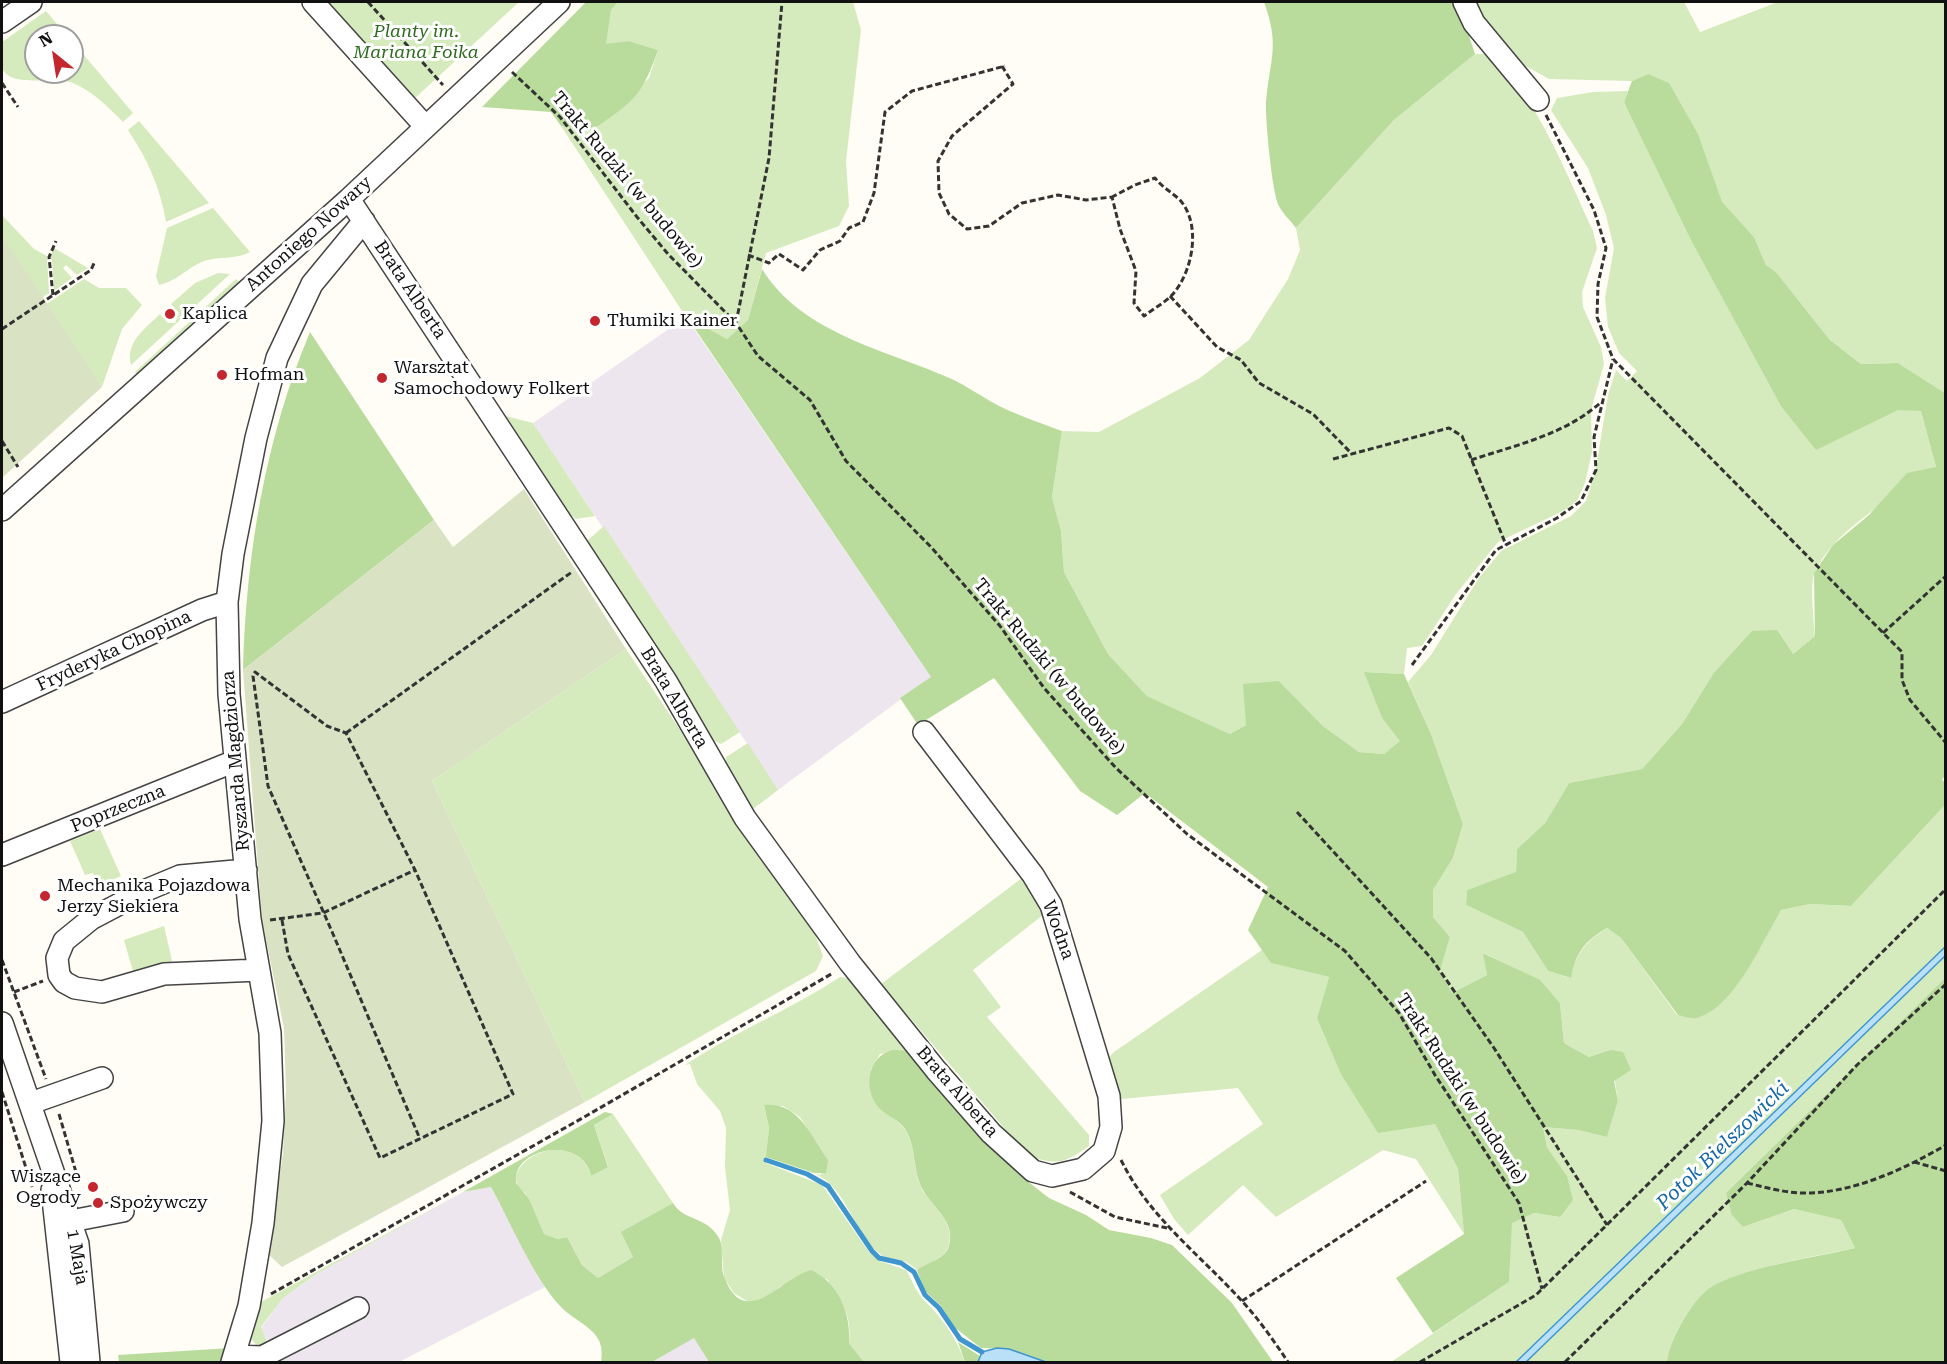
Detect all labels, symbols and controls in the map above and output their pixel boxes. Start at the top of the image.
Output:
park label: Planty im. Mariana Foika [353,21,479,63]
north arrow [24,24,84,84]
text: N [36,28,56,51]
street label: Trakt Rudzki (w budowie) [547,87,707,273]
street label: Antoniego Nowary [242,172,376,296]
street label: Brata Alberta [369,237,451,343]
place label: Kaplica [182,303,247,325]
marker: Kaplica [163,307,177,321]
place label: Tłumiki Kainer [607,310,737,332]
marker: Tłumiki Kainer [588,314,602,328]
place label: Warsztat Samochodowy Folkert [394,357,590,400]
place label: Hofman [234,364,304,386]
marker: Hofman [215,368,229,382]
marker: Warsztat Samochodowy Folkert [375,371,389,385]
street label: Trakt Rudzki (w budowie) [969,574,1129,760]
street label: Fryderyka Chopina [33,606,195,696]
street label: Brata Alberta [635,644,713,752]
street label: Ryszarda Magdziorza [217,670,255,852]
street label: Poprzeczna [68,780,168,838]
place label: Mechanika Pojazdowa Jerzy Siekiera [57,875,250,918]
marker: Mechanika Pojazdowa Jerzy Siekiera [38,889,52,903]
street label: Wodna [1037,897,1079,963]
street label: Trakt Rudzki (w budowie) [1391,989,1531,1189]
street label: Brata Alberta [912,1042,1002,1142]
water label: Potok Bielszowicki [1652,1077,1794,1215]
place label: Wiszące Ogrody [11,1166,81,1208]
marker: Wiszące Ogrody [86,1180,100,1194]
place label: Spożywczy [110,1192,208,1214]
marker: Spożywczy [91,1196,105,1210]
street label: 1 Maja [61,1227,93,1287]

